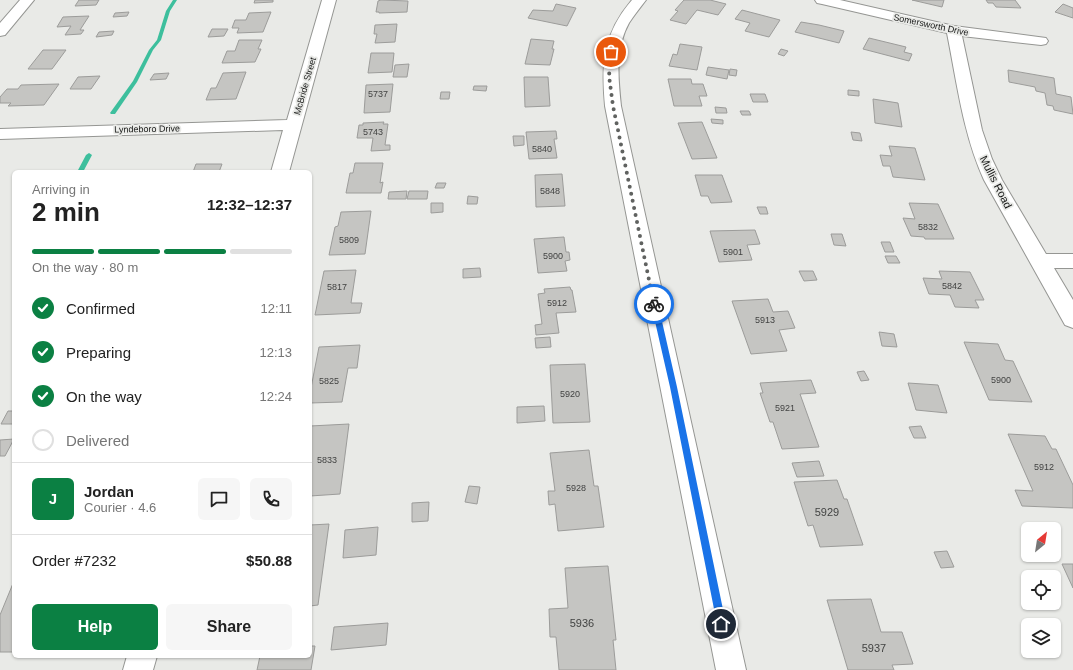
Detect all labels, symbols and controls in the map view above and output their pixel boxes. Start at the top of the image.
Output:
street label: Somersworth Drive [893,12,969,38]
pin [594,35,628,69]
icon: bag [600,41,622,63]
street label: McBride Street [292,56,318,116]
house number: 5737 [368,89,388,99]
street label: Lyndeboro Drive [114,123,180,135]
house number: 5743 [363,127,383,137]
house number: 5840 [532,144,552,154]
street label: Mullis Road [978,154,1014,210]
text: Arriving in [32,182,90,197]
house number: 5848 [540,186,560,196]
text: 12:32–12:37 [207,196,292,213]
text: 2 min [32,197,100,227]
house number: 5832 [918,222,938,232]
house number: 5809 [339,235,359,245]
house number: 5901 [723,247,743,257]
house number: 5900 [543,251,563,261]
text: On the way · 80 m [32,260,138,275]
house number: 5842 [942,281,962,291]
house number: 5817 [327,282,347,292]
courier [634,284,674,324]
icon: bike [643,293,665,315]
icon: check [32,297,54,319]
house number: 5912 [547,298,567,308]
text: Confirmed [66,300,135,317]
text: 12:11 [260,301,292,316]
house number: 5913 [755,315,775,325]
icon: check [32,341,54,363]
text: Preparing [66,344,131,361]
text: 12:13 [259,345,292,360]
house number: 5900 [991,375,1011,385]
house number: 5825 [319,376,339,386]
icon: check [32,385,54,407]
text: On the way [66,388,142,405]
text: 12:24 [259,389,292,404]
house number: 5920 [560,389,580,399]
house number: 5921 [775,403,795,413]
text: Delivered [66,432,129,449]
house number: 5833 [317,455,337,465]
house number: 5912 [1034,462,1054,472]
button: chat [198,478,240,520]
button: phone [250,478,292,520]
text: Jordan [84,483,134,500]
house number: 5928 [566,483,586,493]
text: J [49,490,57,507]
text: Courier · 4.6 [84,500,156,515]
house number: 5929 [815,506,839,518]
north arrow [1021,522,1061,562]
map controls [1021,522,1061,658]
text: Order #7232 [32,552,116,569]
text: $50.88 [246,552,292,569]
button: locate [1021,570,1061,610]
button: Help [32,604,158,650]
button: Share [166,604,292,650]
pin [704,607,738,641]
icon: home [710,613,732,635]
house number: 5936 [570,617,594,629]
button: layers [1021,618,1061,658]
house number: 5937 [862,642,886,654]

